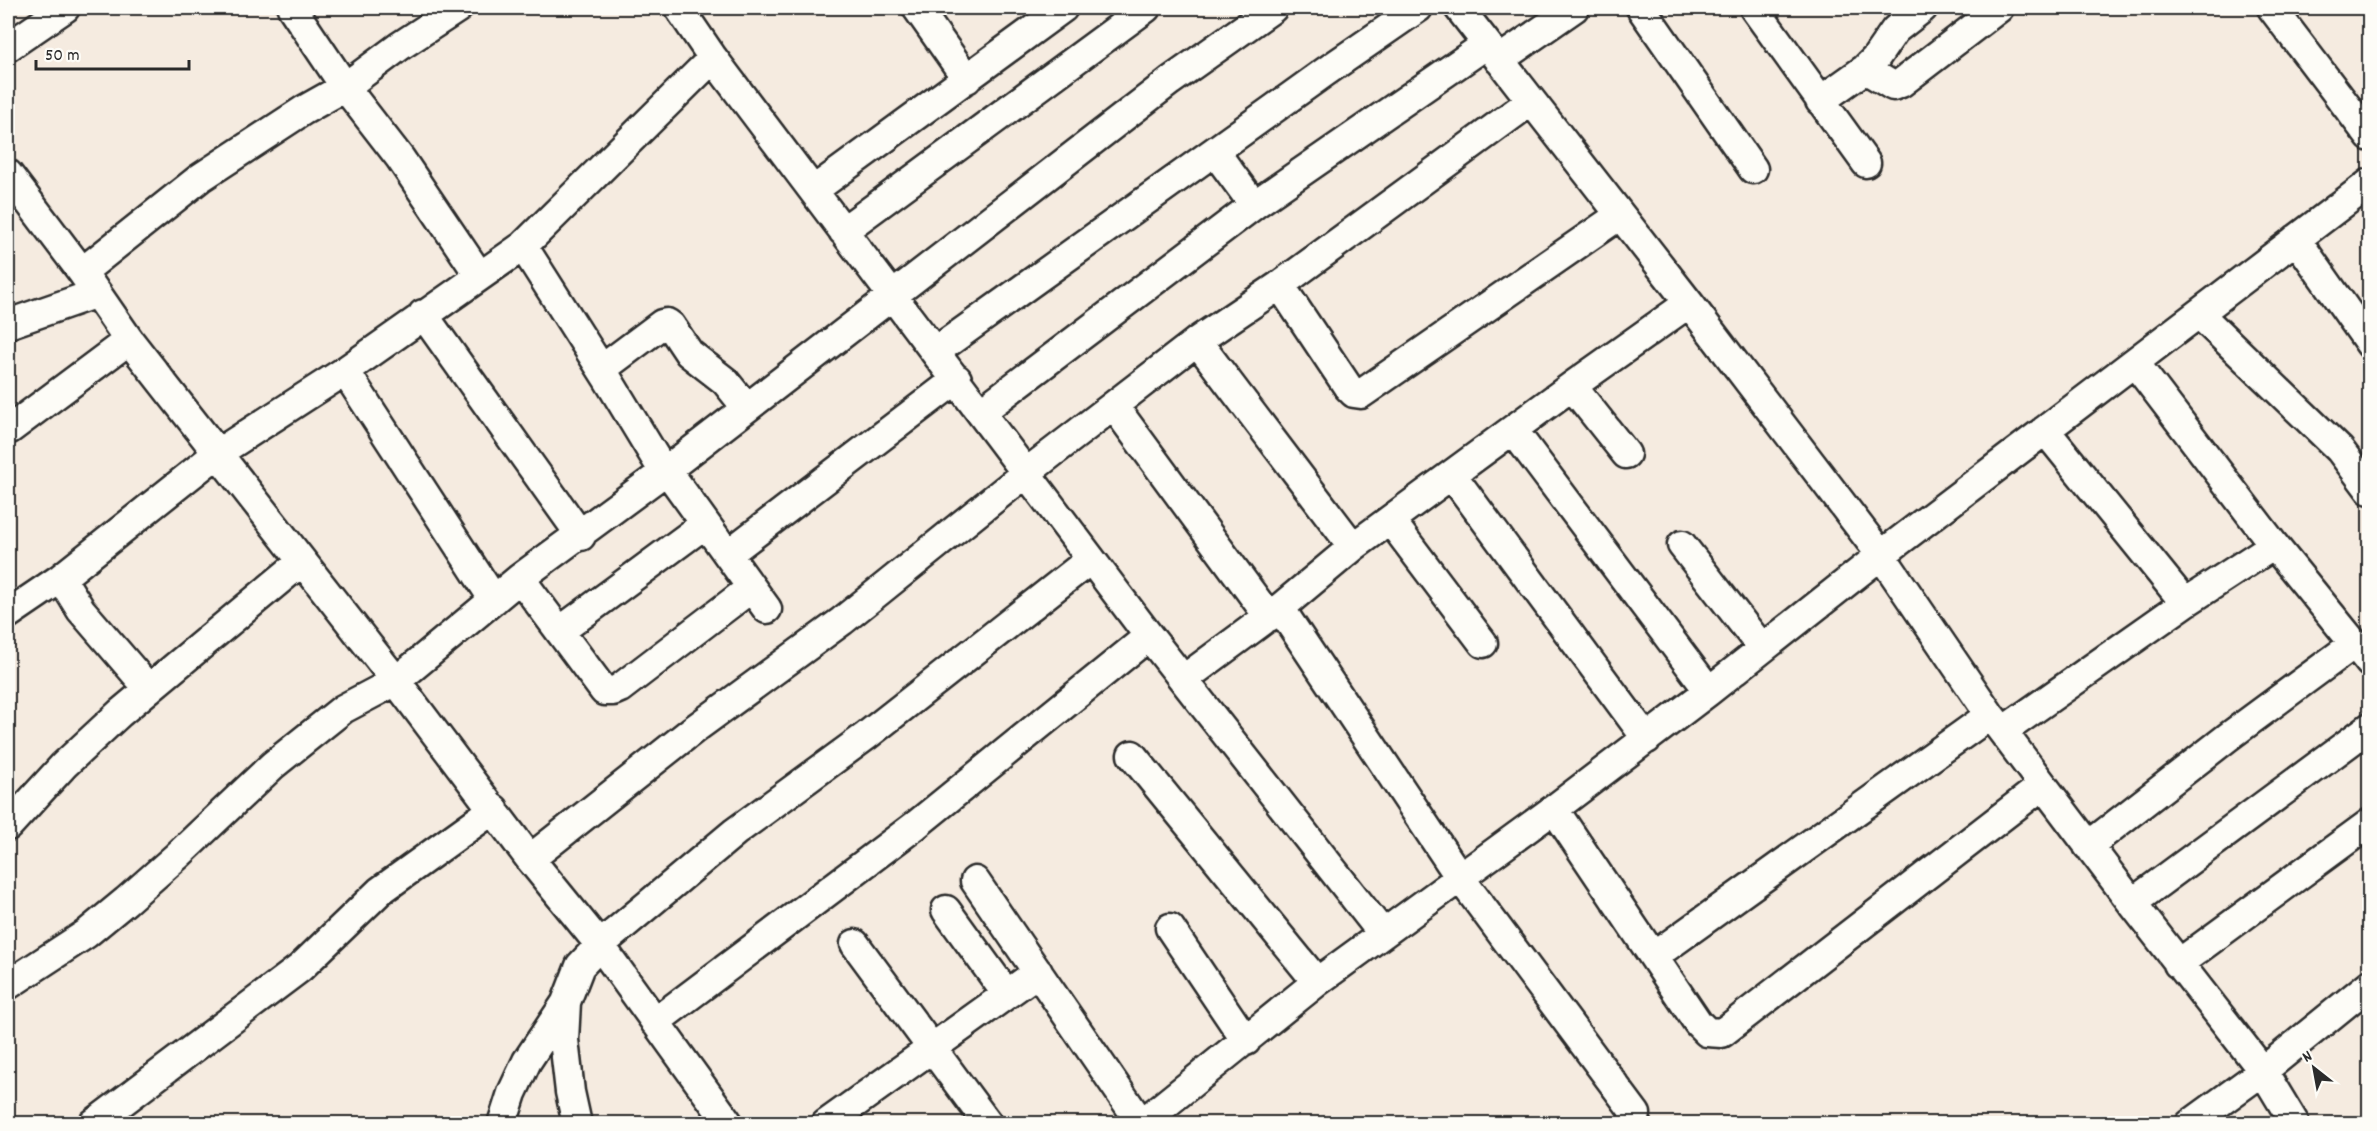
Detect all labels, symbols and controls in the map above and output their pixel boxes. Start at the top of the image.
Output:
scale bar [36,33,189,71]
text: 50 m [45,44,80,69]
north arrow [2284,1038,2344,1098]
text: N [2298,1045,2317,1069]

